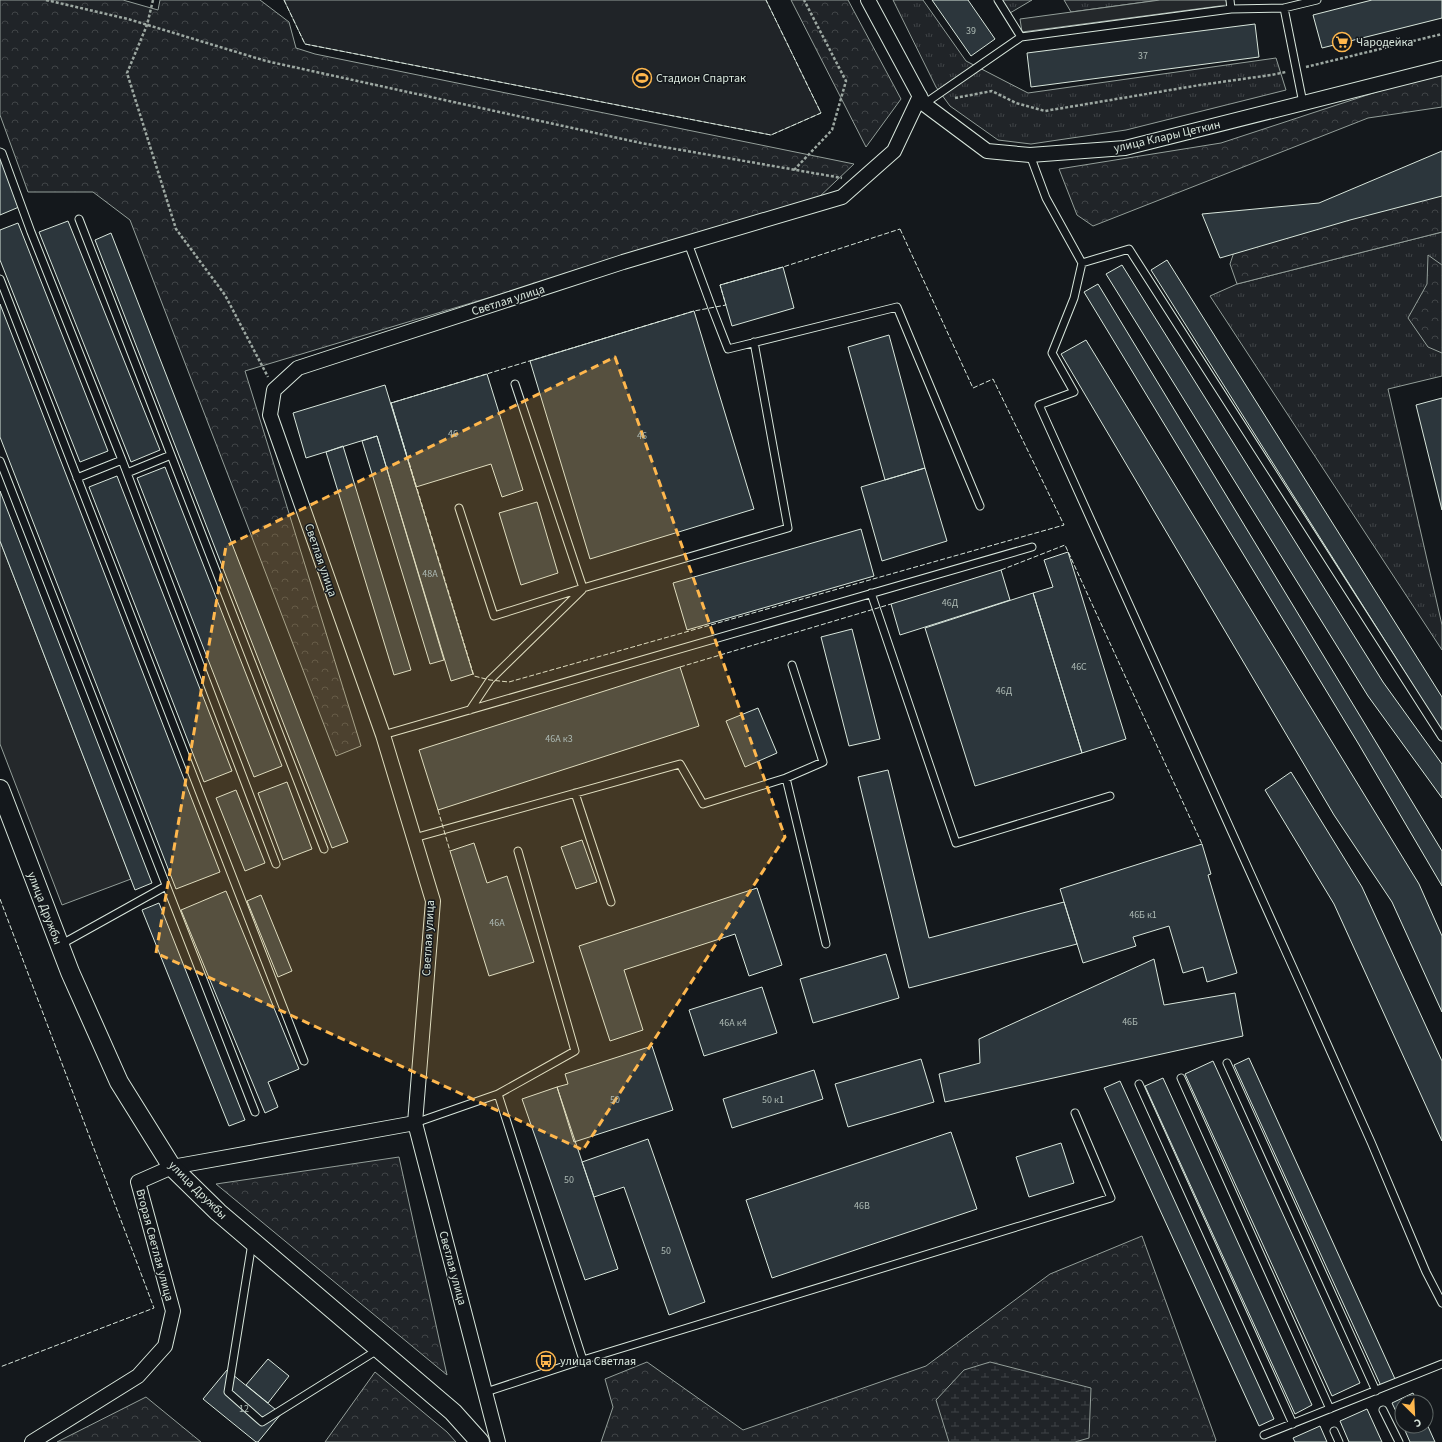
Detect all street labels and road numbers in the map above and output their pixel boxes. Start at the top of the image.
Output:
street label: улица Клары Цеткин [1112,116,1222,157]
street label: Светлая улица [469,281,547,320]
street label: Светлая улица [300,521,341,599]
street label: улица Дружбы [23,869,66,947]
street label: Светлая улица [418,899,439,977]
street label: улица Дружбы [165,1157,231,1223]
street label: Вторая Светлая улица [131,1187,178,1303]
street label: Светлая улица [434,1229,471,1307]

